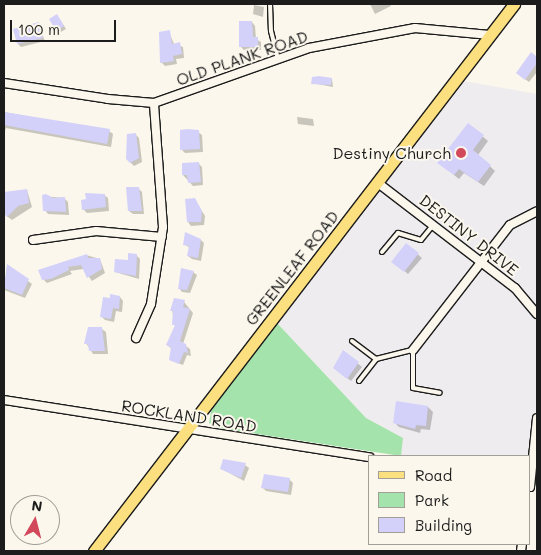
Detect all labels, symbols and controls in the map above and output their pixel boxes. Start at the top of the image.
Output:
scale bar [12,10,119,42]
text: 100 m [18,19,60,39]
street label: OLD PLANK ROAD [174,26,310,90]
place label: Destiny Church [332,143,451,163]
marker: Destiny Church [455,147,467,159]
street label: DESTINY DRIVE [416,190,522,280]
street label: GREENLEAF ROAD [241,207,343,329]
street label: ROCKLAND ROAD [120,396,258,436]
legend [368,455,531,545]
text: Road [415,465,452,485]
text: Park [415,490,449,510]
north arrow [10,495,60,545]
text: N [30,495,44,516]
text: Building [415,515,472,535]

